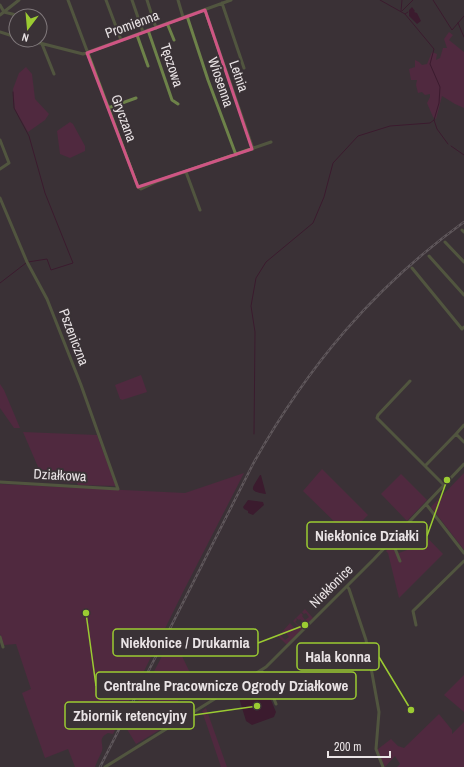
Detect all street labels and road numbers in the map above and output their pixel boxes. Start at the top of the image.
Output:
street label: Promienna [103,6,162,42]
street label: Tęczowa [157,41,188,90]
street label: Wiosenna [204,55,238,110]
street label: Letnia [225,58,253,95]
street label: Gryczana [107,92,141,145]
street label: Pszeniczna [55,306,93,368]
street label: Działkowa [33,465,88,485]
street label: Niekłonice [305,560,357,612]

